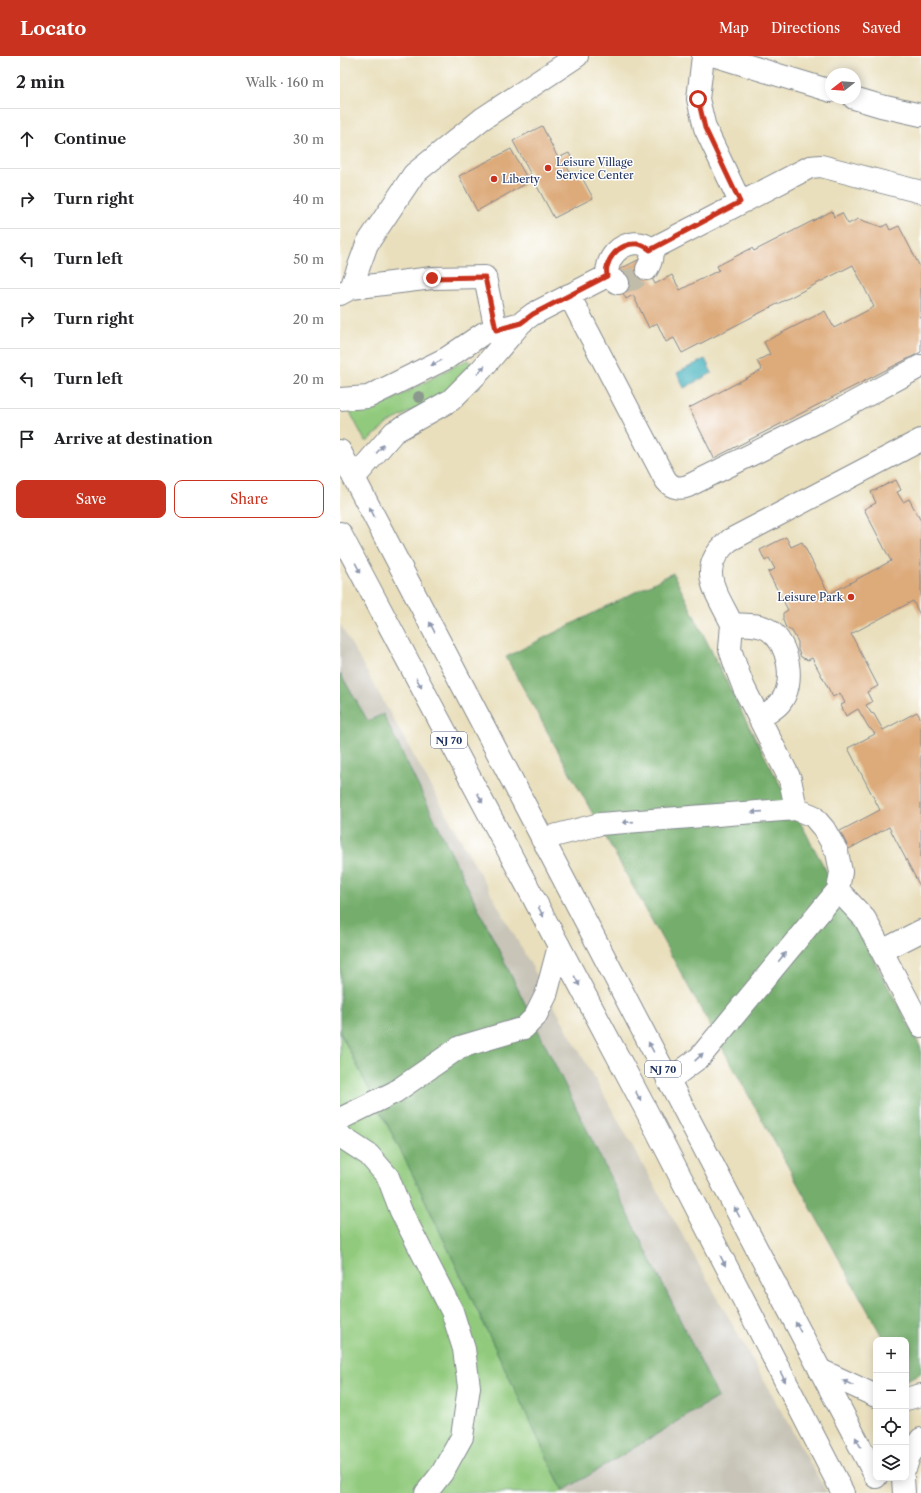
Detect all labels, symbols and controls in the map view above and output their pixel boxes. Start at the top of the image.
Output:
text: Locato [20,17,86,40]
text: Map [719,19,749,37]
text: Directions [771,19,840,37]
text: Saved [862,19,901,37]
north arrow [825,68,861,104]
text: 2 min [16,72,65,92]
text: Walk · 160 m [245,74,324,90]
route start [689,90,707,108]
icon: ahead [16,128,38,150]
text: Continue [54,129,126,148]
text: 30 m [293,131,324,147]
place label: Leisure Village Service Center [556,155,634,182]
marker: Leisure Village Service Center [543,163,553,173]
place label: Liberty [502,172,541,186]
marker: Liberty [489,174,499,184]
icon: right [16,188,38,210]
text: Turn right [54,189,134,208]
text: 40 m [293,191,324,207]
icon: left [16,248,38,270]
text: Turn left [54,249,123,268]
text: 50 m [293,251,324,267]
route end [423,269,441,287]
icon: right [16,308,38,330]
text: Turn right [54,309,134,328]
text: 20 m [293,311,324,327]
one-way arrow [430,360,442,367]
one-way arrow [476,365,485,374]
icon: left [16,368,38,390]
text: Turn left [54,369,123,388]
text: 20 m [293,371,324,387]
icon: arrive [16,428,38,450]
text: Arrive at destination [54,429,213,448]
one-way arrow [375,443,384,454]
button: Save [16,480,166,518]
button: Share [174,480,324,518]
one-way arrow [368,506,375,518]
one-way arrow [355,562,362,574]
place label: Leisure Park [777,590,844,604]
marker: Leisure Park [846,592,856,602]
one-way arrow [428,622,435,633]
one-way arrow [416,677,422,688]
road number: NJ 70 [431,732,467,748]
one-way arrow [477,792,483,803]
one-way arrow [751,808,764,815]
one-way arrow [622,818,634,825]
one-way arrow [538,907,544,918]
one-way arrow [778,952,787,962]
one-way arrow [574,975,580,987]
one-way arrow [648,1041,654,1053]
one-way arrow [694,1052,704,1061]
road number: NJ 70 [645,1061,681,1077]
one-way arrow [635,1090,641,1102]
one-way arrow [734,1206,740,1218]
one-way arrow [720,1255,727,1267]
one-way arrow [794,1321,801,1333]
map controls [873,1337,909,1481]
button: + [873,1337,909,1373]
one-way arrow [780,1371,786,1382]
button: − [873,1373,909,1409]
one-way arrow [842,1380,853,1386]
button: locate [873,1409,909,1445]
one-way arrow [855,1436,861,1448]
button: layers [873,1445,909,1481]

